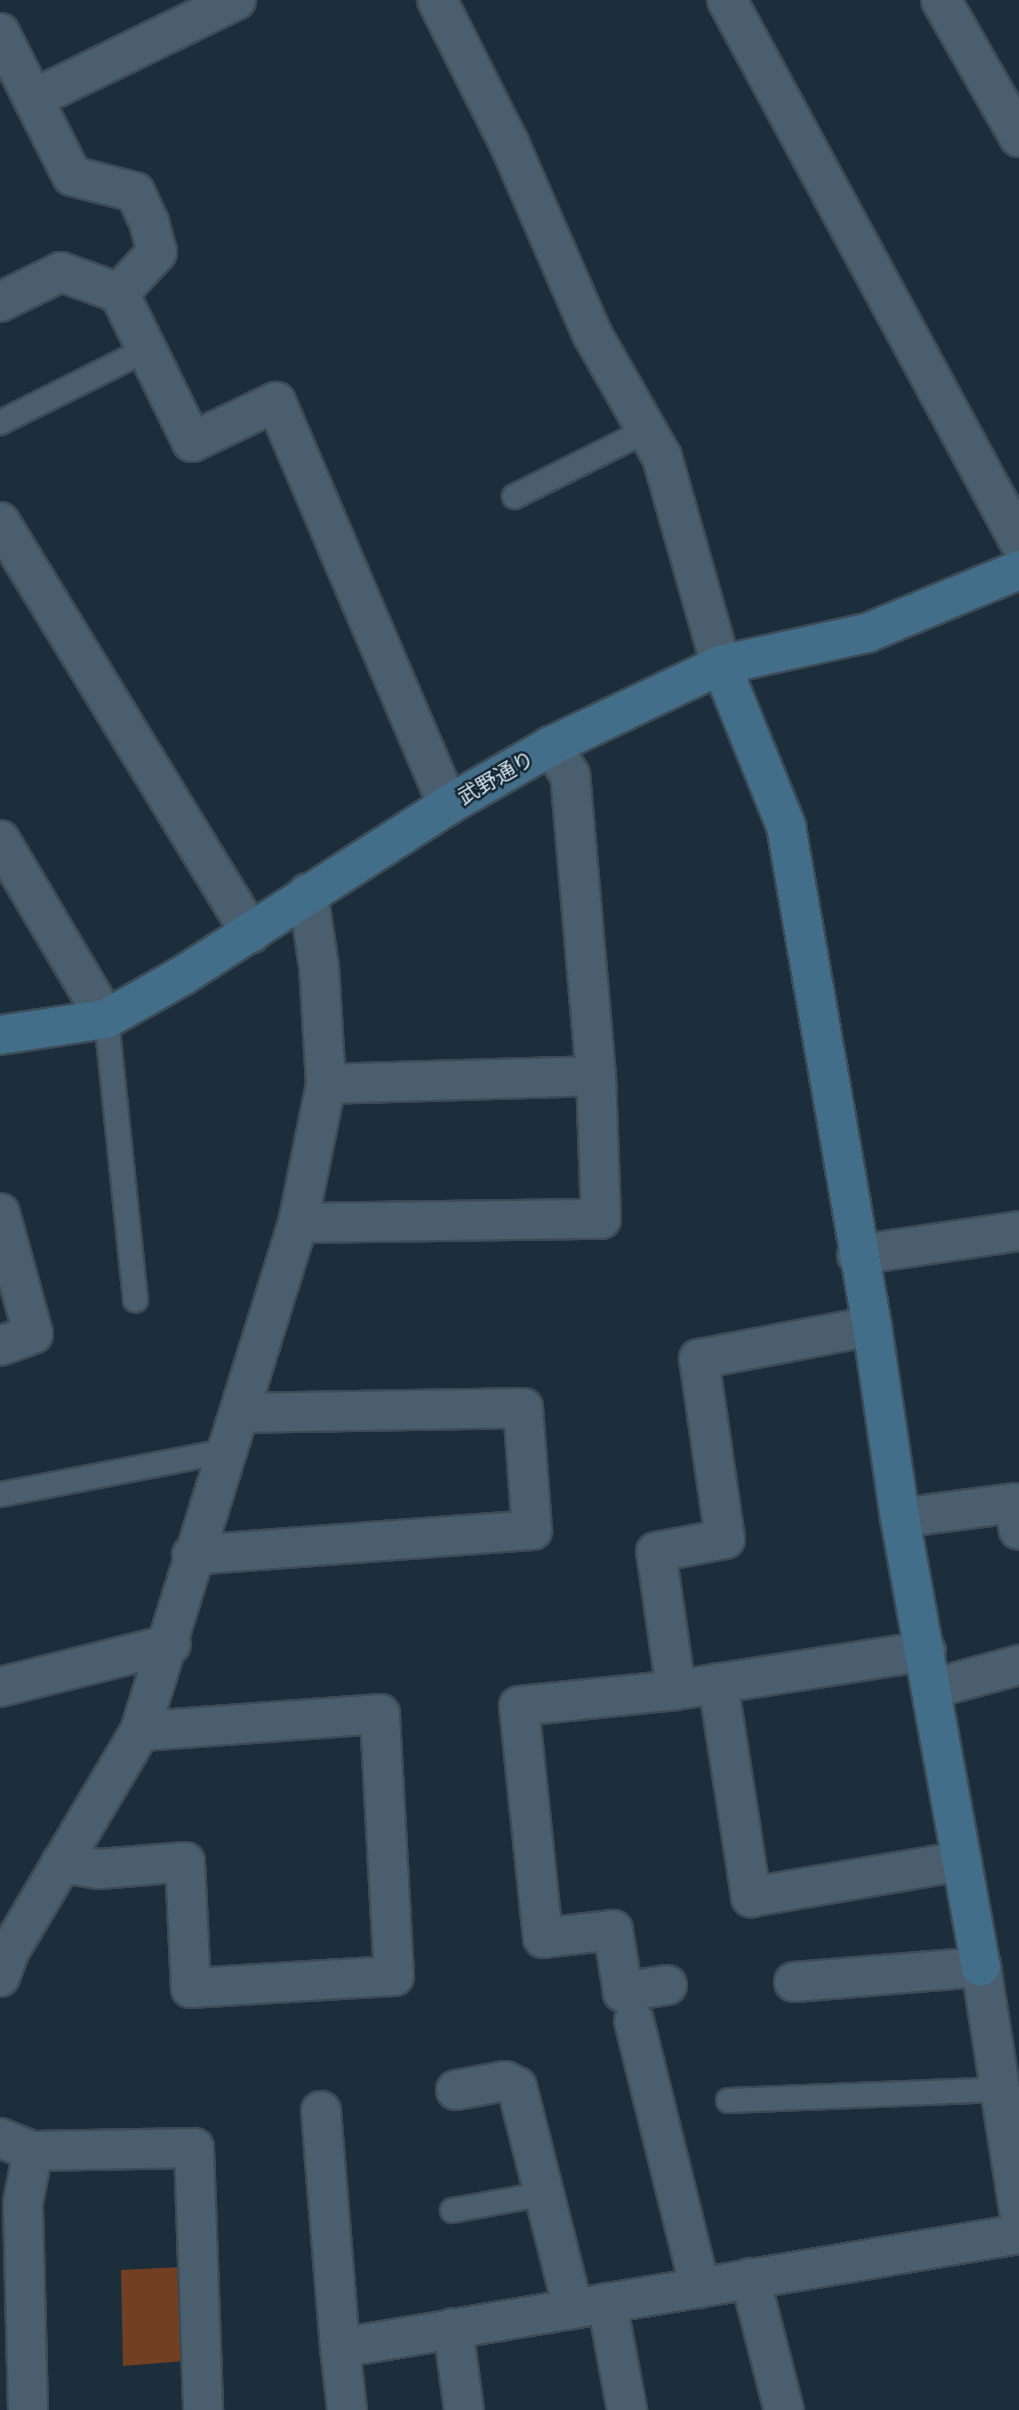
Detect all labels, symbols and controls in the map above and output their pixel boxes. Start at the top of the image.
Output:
street label: 武野通り [453,746,539,810]

